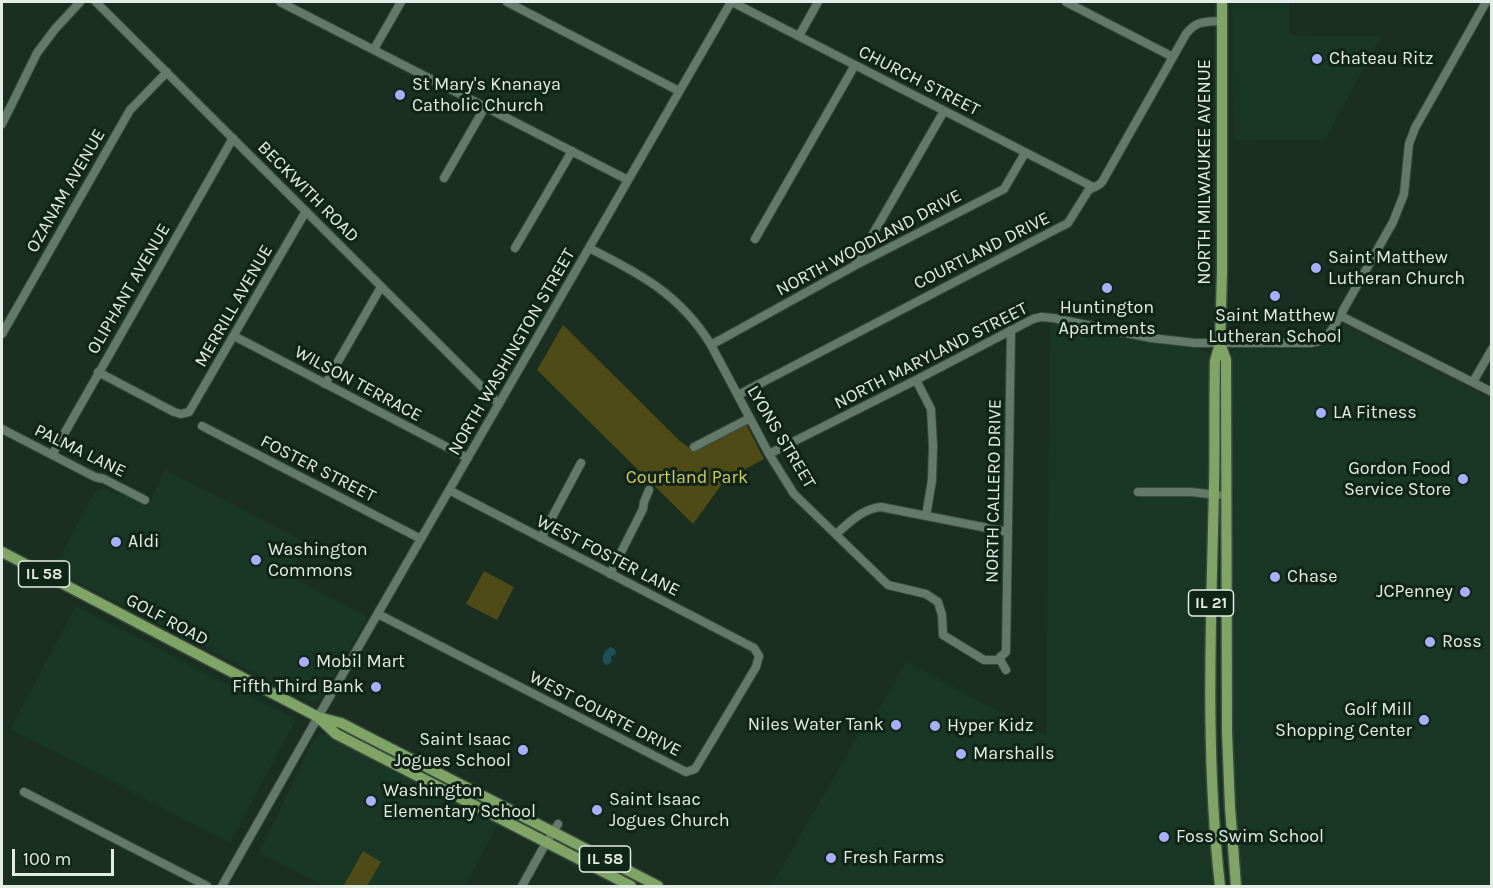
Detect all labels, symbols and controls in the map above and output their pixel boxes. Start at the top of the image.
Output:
street label: CHURCH STREET [855,41,983,121]
place label: Chateau Ritz [1329,48,1434,70]
marker: Chateau Ritz [1310,52,1324,66]
street label: NORTH MILWAUKEE AVENUE [1194,59,1216,285]
place label: St Mary's Knanaya Catholic Church [412,74,561,116]
marker: St Mary's Knanaya Catholic Church [393,88,407,102]
street label: OZANAM AVENUE [22,125,110,257]
street label: BECKWITH ROAD [253,137,363,247]
street label: NORTH WOODLAND DRIVE [773,185,965,301]
street label: COURTLAND DRIVE [910,207,1054,295]
street label: OLIPHANT AVENUE [83,220,175,358]
street label: MERRILL AVENUE [190,241,278,371]
street label: NORTH WASHINGTON STREET [444,245,580,459]
place label: Saint Matthew Lutheran Church [1328,247,1465,290]
marker: Saint Matthew Lutheran Church [1309,261,1323,275]
marker: Huntington Apartments [1100,281,1114,295]
marker: Saint Matthew Lutheran School [1268,289,1282,303]
place label: Huntington Apartments [1058,297,1156,340]
street label: NORTH MARYLAND STREET [831,298,1031,414]
place label: Saint Matthew Lutheran School [1208,305,1342,348]
street label: WILSON TERRACE [291,341,425,427]
street label: LYONS STREET [742,382,820,492]
street label: NORTH CALLERO DRIVE [982,399,1006,583]
place label: LA Fitness [1333,402,1417,424]
marker: LA Fitness [1314,406,1328,420]
street label: PALMA LANE [31,420,129,482]
street label: FOSTER STREET [257,431,379,507]
place label: Gordon Food Service Store [1344,458,1451,500]
park label: Courtland Park [626,467,748,489]
marker: Gordon Food Service Store [1456,472,1470,486]
street label: WEST FOSTER LANE [533,511,683,601]
place label: Aldi [128,531,159,553]
marker: Aldi [109,535,123,549]
place label: Washington Commons [268,539,368,582]
marker: Washington Commons [249,553,263,567]
road number: IL 58 [18,561,70,587]
place label: Chase [1287,566,1338,588]
marker: Chase [1268,570,1282,584]
place label: JCPenney [1376,581,1453,603]
marker: JCPenney [1458,585,1472,599]
street label: GOLF ROAD [122,589,212,651]
road number: IL 21 [1188,590,1234,616]
place label: Ross [1442,631,1482,653]
marker: Ross [1423,635,1437,649]
place label: Mobil Mart [316,651,405,673]
marker: Mobil Mart [297,655,311,669]
street label: WEST COURTE DRIVE [526,666,684,762]
place label: Fifth Third Bank [232,676,364,698]
marker: Fifth Third Bank [369,680,383,694]
place label: Golf Mill Shopping Center [1275,699,1412,742]
marker: Golf Mill Shopping Center [1417,713,1431,727]
place label: Niles Water Tank [748,714,884,736]
place label: Hyper Kidz [947,715,1033,737]
marker: Niles Water Tank [889,718,903,732]
marker: Hyper Kidz [928,719,942,733]
place label: Saint Isaac Jogues School [394,729,511,771]
marker: Saint Isaac Jogues School [516,743,530,757]
place label: Marshalls [973,743,1054,765]
marker: Marshalls [954,747,968,761]
place label: Washington Elementary School [383,780,536,822]
place label: Saint Isaac Jogues Church [609,789,730,832]
marker: Washington Elementary School [364,794,378,808]
marker: Saint Isaac Jogues Church [590,803,604,817]
place label: Foss Swim School [1176,826,1324,848]
marker: Foss Swim School [1157,830,1171,844]
scale bar [15,837,117,875]
road number: IL 58 [580,846,630,872]
place label: Fresh Farms [843,847,944,869]
text: 100 m [23,848,71,870]
marker: Fresh Farms [824,851,838,865]

